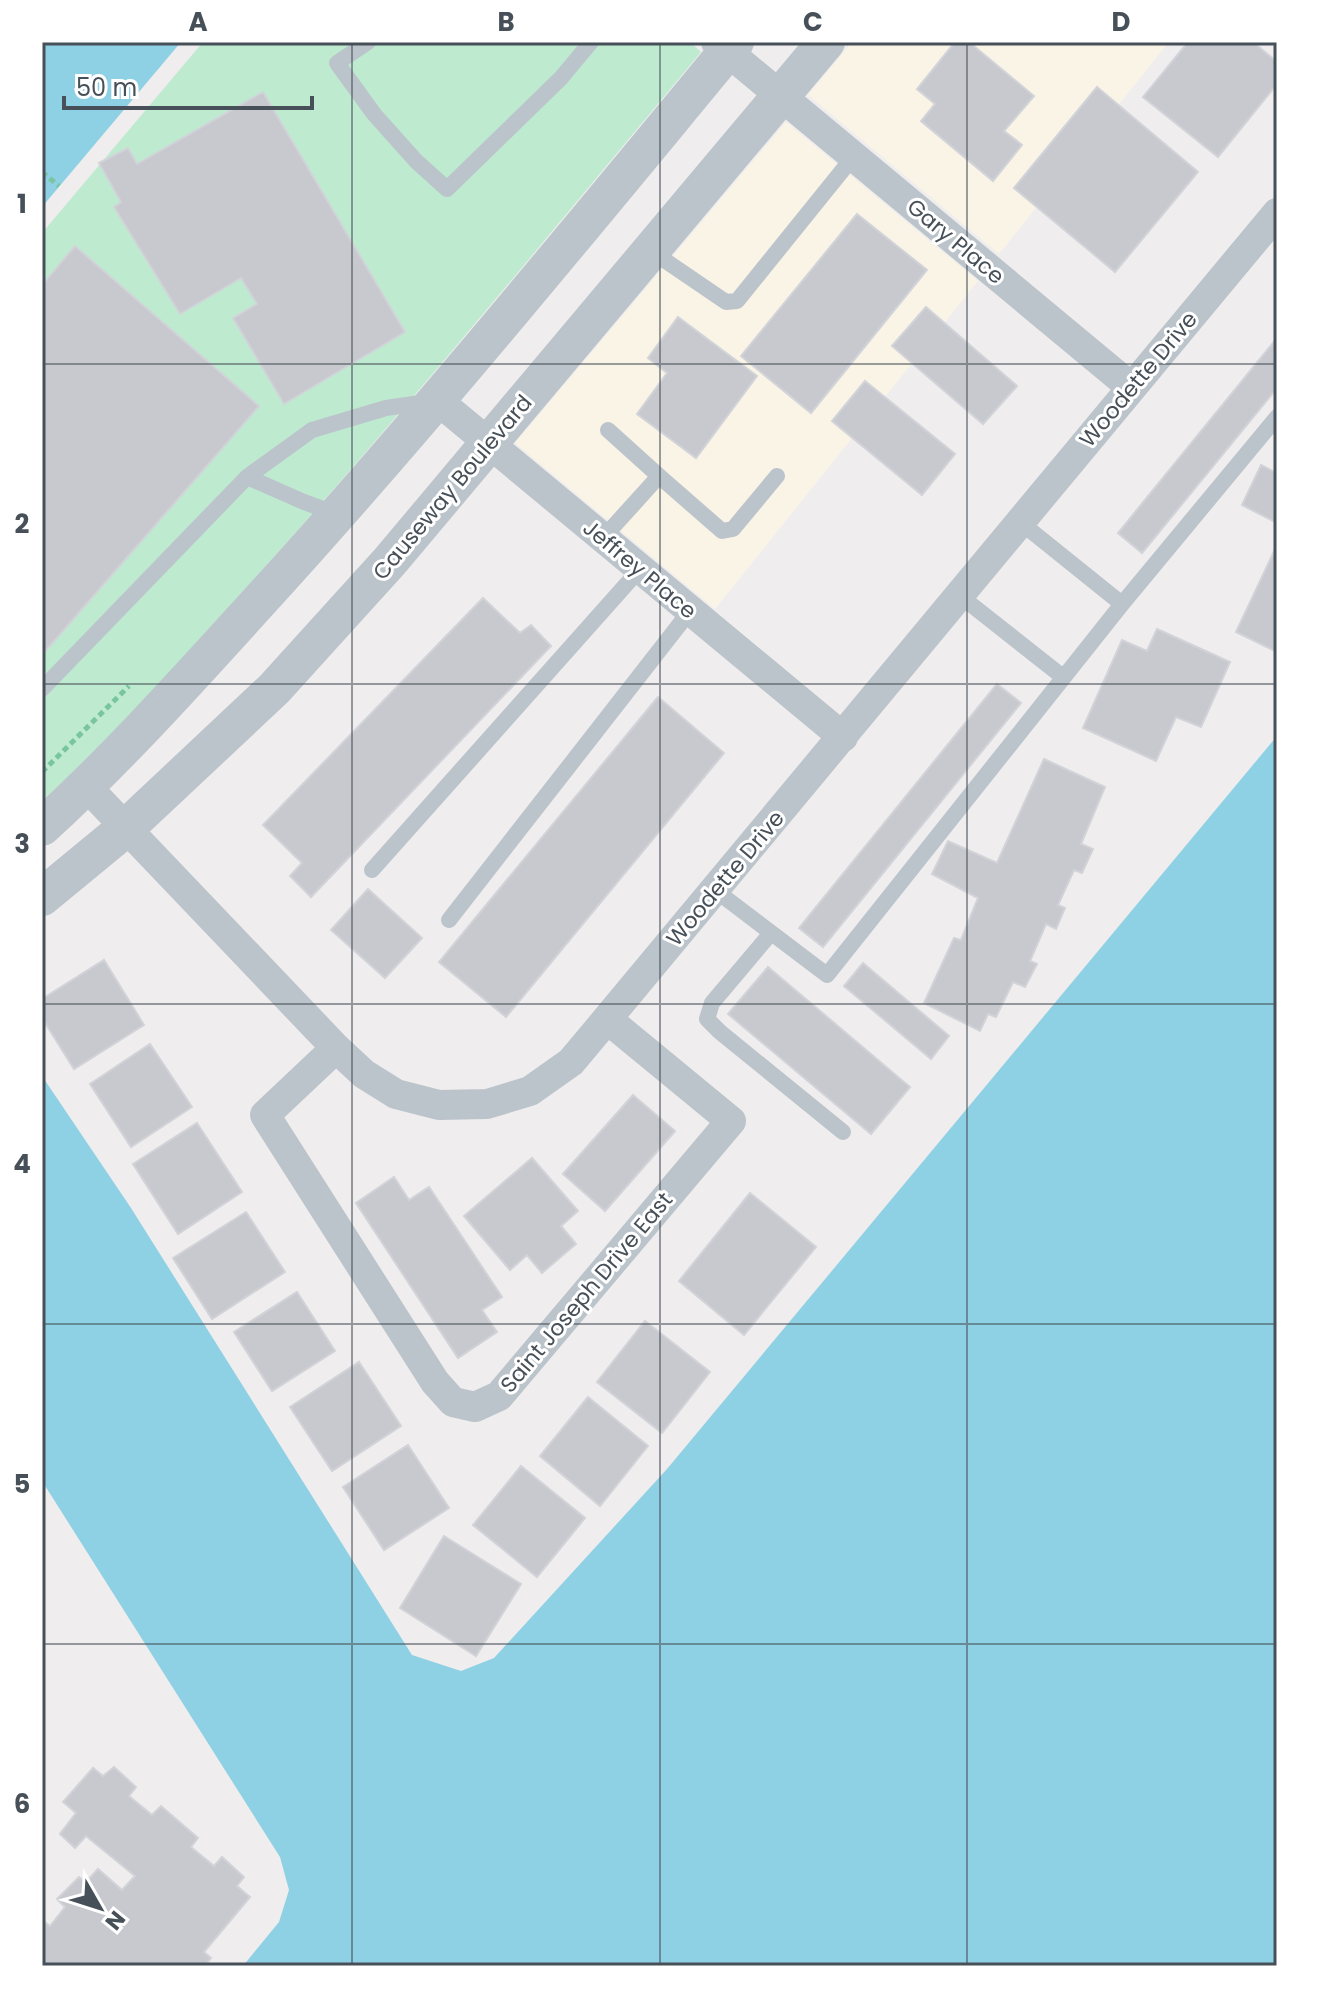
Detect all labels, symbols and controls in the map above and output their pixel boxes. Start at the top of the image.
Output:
text: A [188,4,208,40]
text: B [497,4,515,40]
text: C [803,4,823,40]
text: D [1112,4,1131,40]
scale bar [64,60,312,110]
text: 50 m [76,71,137,104]
text: 1 [17,186,27,222]
street label: Gary Place [900,191,1011,291]
street label: Woodette Drive [1072,305,1205,454]
street label: Causeway Boulevard [366,388,539,587]
text: 2 [15,506,30,542]
street label: Jeffrey Place [576,513,703,626]
street label: Woodette Drive [659,804,792,953]
text: 3 [14,826,30,862]
text: 4 [13,1146,31,1182]
street label: Saint Joseph Drive East [493,1185,680,1399]
text: 5 [14,1466,30,1502]
text: 6 [14,1786,30,1822]
north arrow [60,1868,140,1948]
text: N [98,1904,132,1936]

